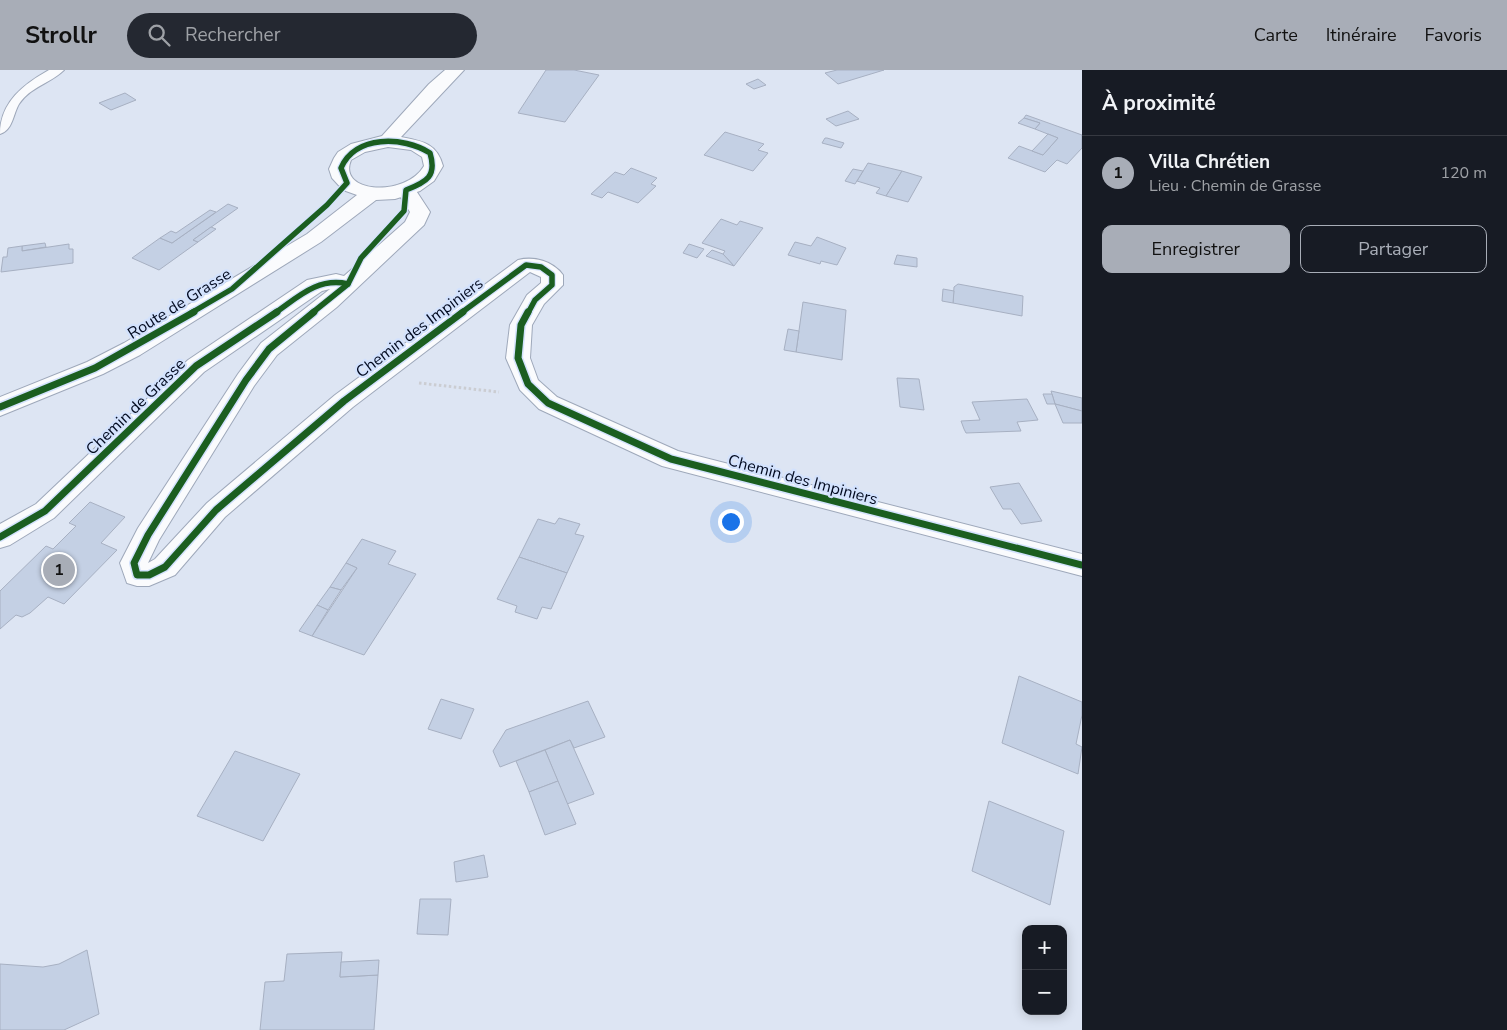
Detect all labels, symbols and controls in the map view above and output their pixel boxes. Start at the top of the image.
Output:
search box [127,13,477,58]
text: Strollr [25,19,97,51]
icon: search [145,21,173,49]
text: Rechercher [185,22,280,48]
text: Carte [1254,23,1298,47]
text: Itinéraire [1326,23,1397,47]
text: Favoris [1425,23,1482,47]
text: À proximité [1102,89,1216,117]
text: Villa Chrétien [1149,149,1270,175]
text: 1 [1113,162,1123,184]
text: 120 m [1440,162,1487,184]
text: Lieu · Chemin de Grasse [1149,175,1321,197]
button: Enregistrer [1102,225,1290,273]
button: Partager [1300,225,1487,273]
street label: Route de Grasse [124,263,235,344]
street label: Chemin des Impiniers [351,273,488,383]
street label: Chemin de Grasse [81,353,190,460]
street label: Chemin des Impiniers [725,449,880,511]
your location [718,509,744,535]
pin: 1 [43,551,75,589]
map controls [1022,925,1067,1015]
button: + [1022,925,1067,970]
button: − [1022,970,1067,1015]

